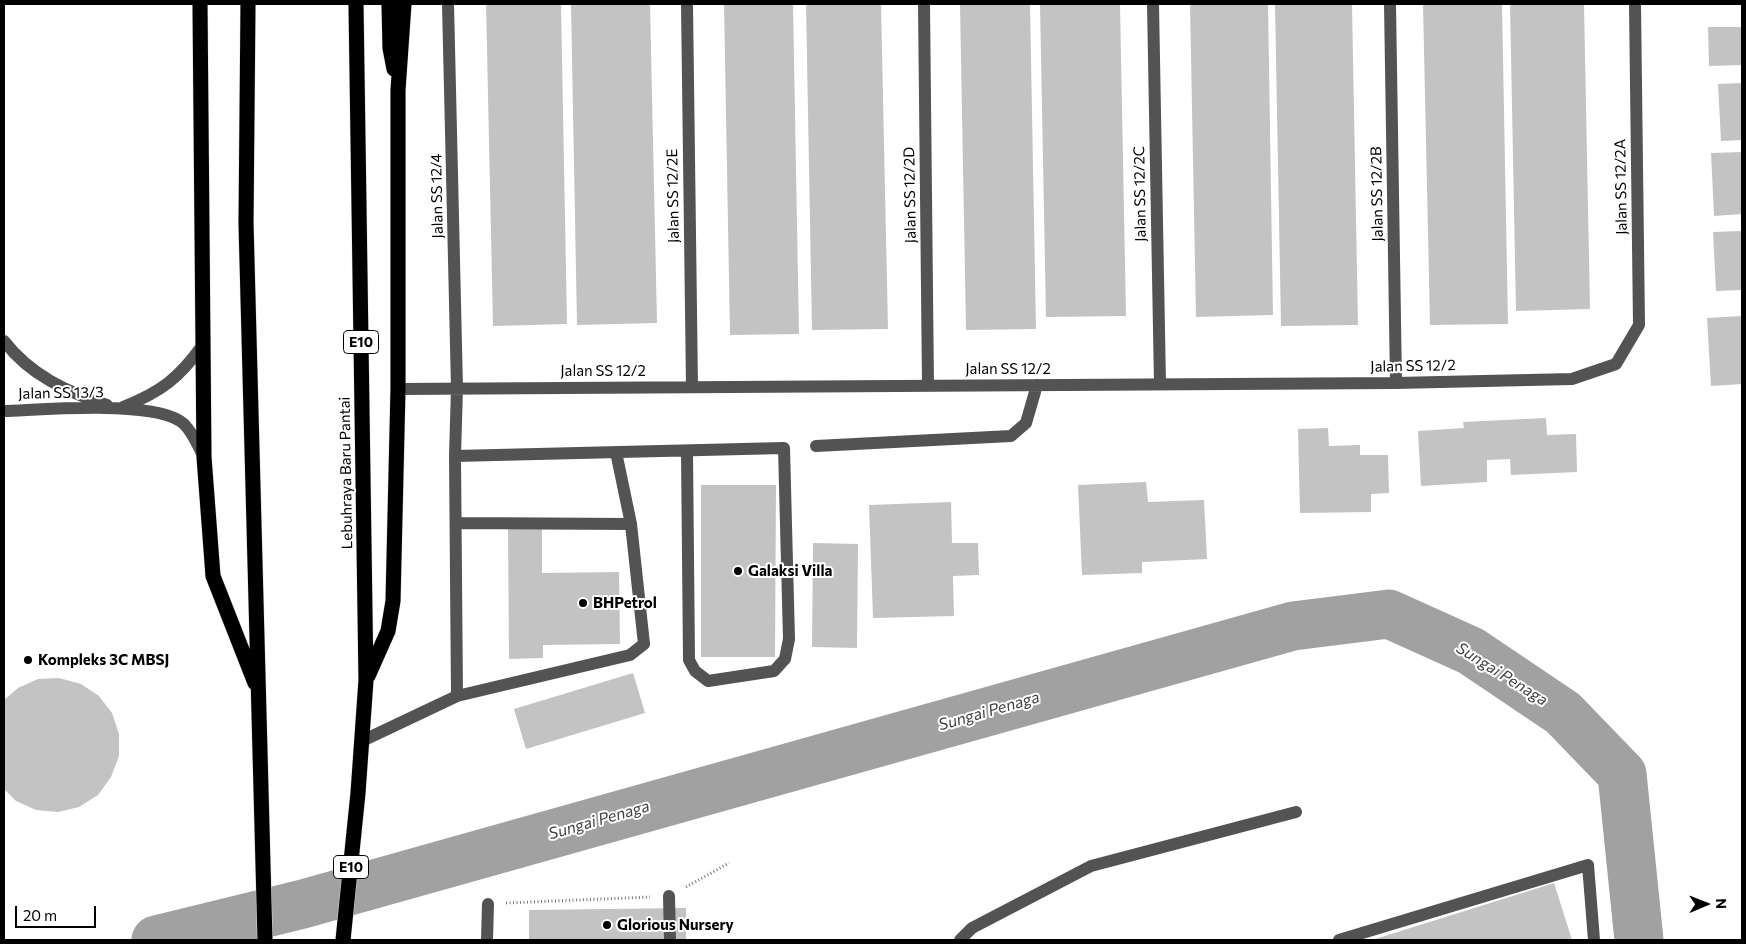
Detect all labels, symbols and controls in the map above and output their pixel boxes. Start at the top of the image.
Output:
street label: Jalan SS 12/2A [1611,139,1631,235]
street label: Jalan SS 12/2C [1130,146,1150,242]
street label: Jalan SS 12/2B [1367,146,1387,242]
street label: Jalan SS 12/2D [900,147,920,243]
street label: Jalan SS 12/2E [663,149,683,243]
street label: Jalan SS 12/4 [427,153,447,239]
road number: E10 [344,331,378,354]
street label: Jalan SS 12/2 [1370,356,1456,376]
street label: Jalan SS 12/2 [965,360,1051,378]
street label: Jalan SS 12/2 [560,362,646,380]
street label: Jalan SS 13/3 [18,383,104,403]
street label: Lebuhraya Baru Pantai [336,397,356,549]
place label: Galaksi Villa [748,562,832,580]
marker: Galaksi Villa [732,565,744,577]
place label: BHPetrol [593,594,657,612]
marker: BHPetrol [577,597,589,609]
water label: Sungai Penaga [1453,638,1551,710]
place label: Kompleks 3C MBSJ [38,651,169,669]
marker: Kompleks 3C MBSJ [22,654,34,666]
water label: Sungai Penaga [936,687,1042,735]
water label: Sungai Penaga [546,796,652,844]
road number: E10 [334,856,368,879]
north arrow [1681,879,1731,929]
scale bar [18,896,99,928]
text: N [1713,898,1730,909]
text: 20 m [23,906,57,924]
place label: Glorious Nursery [617,916,734,934]
marker: Glorious Nursery [601,919,613,931]

